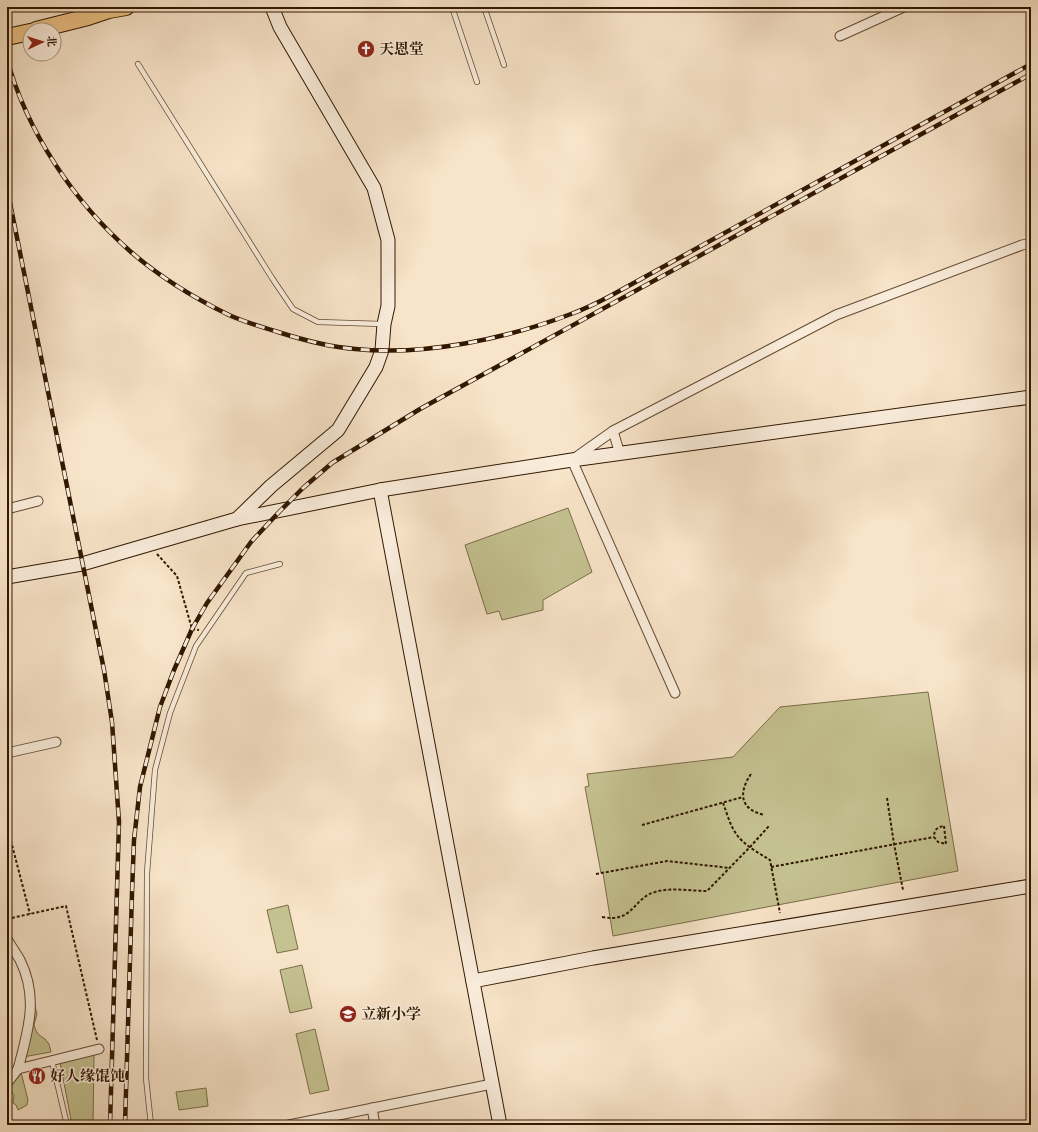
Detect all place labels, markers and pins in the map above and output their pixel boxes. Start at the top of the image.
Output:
church icon: 天恩堂 [356,39,376,59]
place label: 天恩堂 [379,39,424,58]
school or university icon: 立新小学 [338,1004,358,1024]
place label: 立新小学 [361,1004,421,1023]
restaurant icon: 好人缘馄饨 [27,1066,47,1086]
place label: 好人缘馄饨 [50,1066,125,1085]

